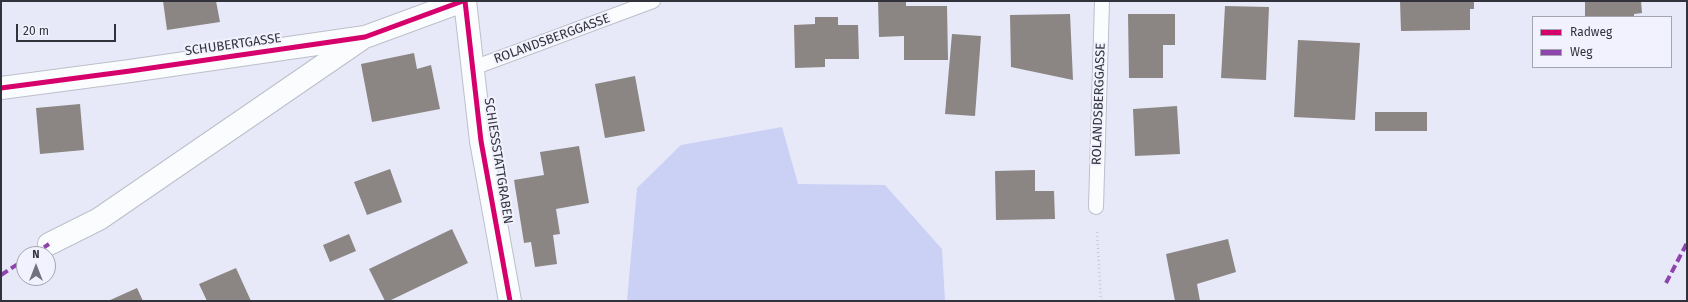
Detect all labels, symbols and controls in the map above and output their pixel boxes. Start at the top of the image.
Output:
street label: ROLANDSBERGGASSE [492,11,612,67]
scale bar [18,16,118,42]
legend [1532,16,1672,68]
text: 20 m [23,24,49,38]
text: Radweg [1570,25,1612,39]
street label: SCHUBERTGASSE [184,31,282,59]
street label: ROLANDSBERGGASSE [1089,43,1109,165]
text: Weg [1570,45,1593,59]
street label: SCHIESSSTATTGRABEN [480,97,516,225]
north arrow [16,246,56,286]
text: N [32,248,40,261]

